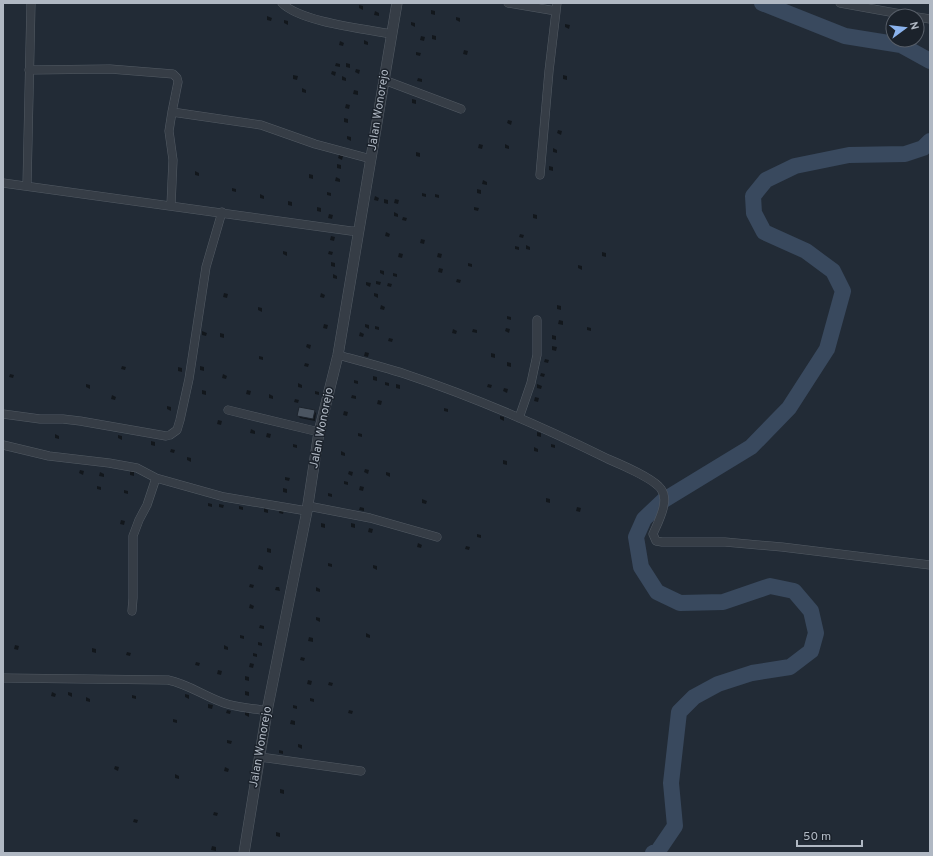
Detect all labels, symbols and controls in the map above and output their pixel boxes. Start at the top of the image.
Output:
north arrow [885,8,925,48]
text: N [906,20,921,31]
street label: Jalan Wonorejo [365,68,393,152]
street label: Jalan Wonorejo [306,386,338,470]
street label: Jalan Wonorejo [246,705,276,789]
scale bar [797,822,862,848]
text: 50 m [803,829,831,845]

